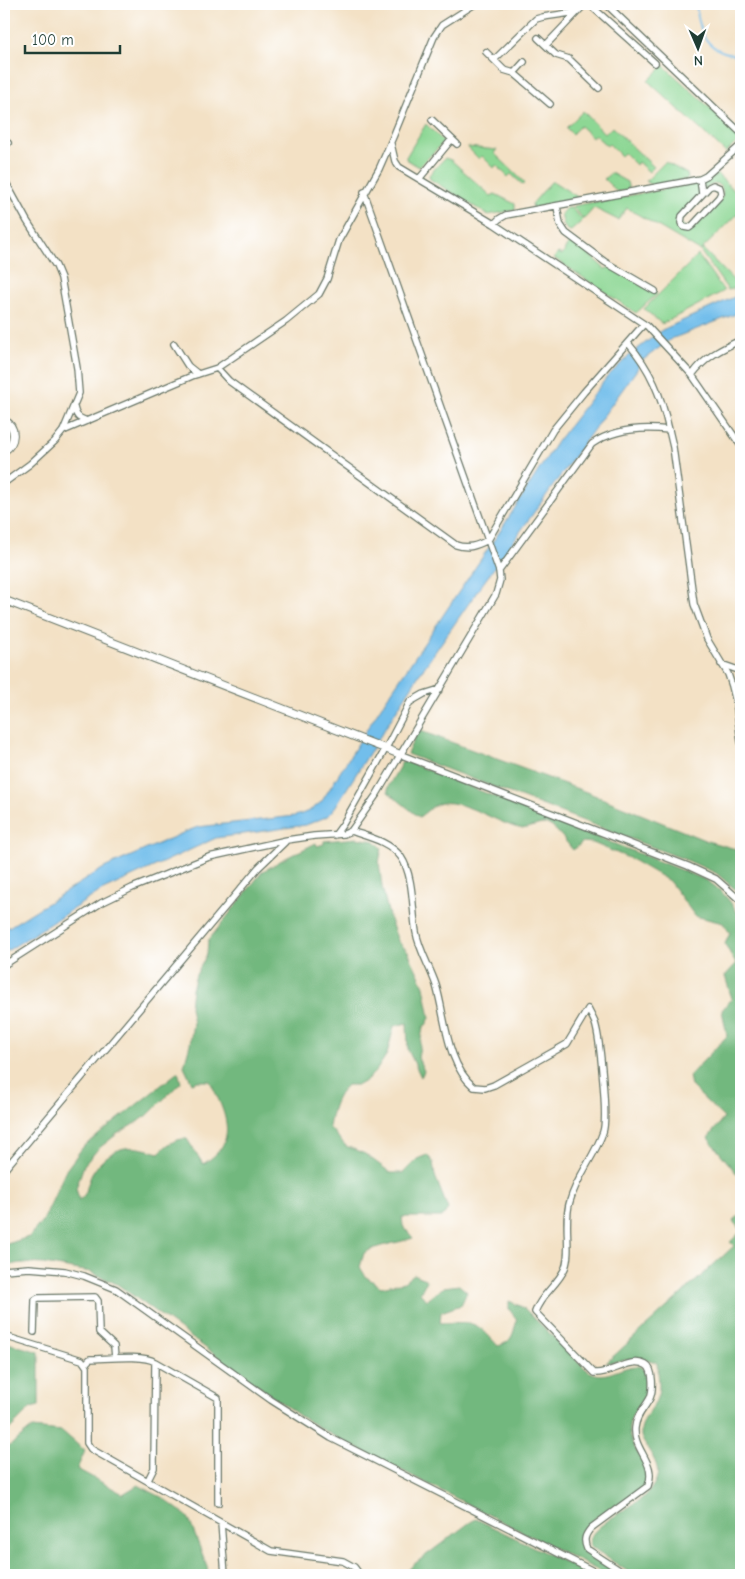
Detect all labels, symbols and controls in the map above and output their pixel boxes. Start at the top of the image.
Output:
scale bar [25,22,120,54]
north arrow [672,22,722,72]
text: 100 m [32,31,74,49]
text: N [694,52,703,69]

